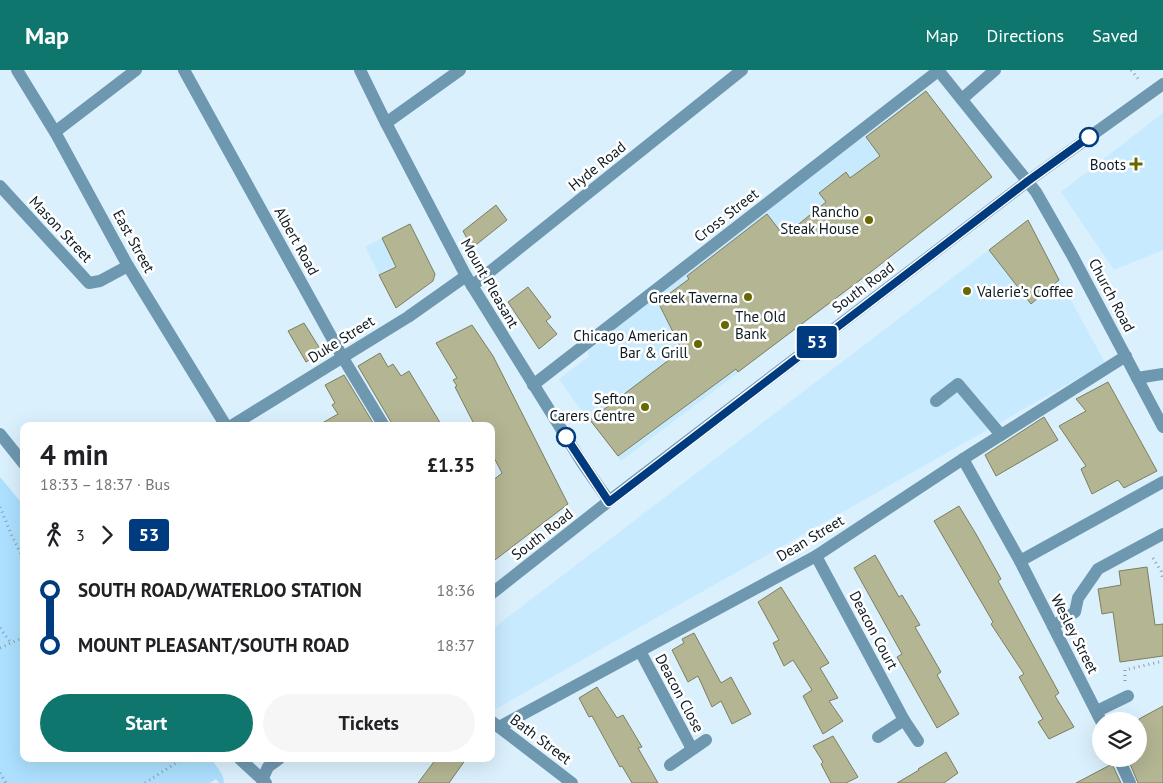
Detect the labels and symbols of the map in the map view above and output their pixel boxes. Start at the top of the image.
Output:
unlabelled marker [1079,127,1099,147]
street label: Hyde Road [564,137,630,195]
place label: Boots [1090,155,1126,174]
marker: Boots [1130,158,1142,170]
street label: Cross Street [690,184,762,246]
street label: Mason Street [25,192,97,266]
place label: Rancho Steak House [780,202,859,238]
street label: Albert Road [270,203,324,279]
street label: East Street [109,206,159,276]
marker: Rancho Steak House [863,214,875,226]
street label: Mount Pleasant [457,235,523,331]
street label: Church Road [1085,255,1139,335]
street label: South Road [828,257,898,317]
place label: Valerie’s Coffee [976,282,1073,301]
marker: Valerie’s Coffee [961,285,973,297]
place label: Greek Taverna [649,288,738,307]
marker: Greek Taverna [742,291,754,303]
place label: The Old Bank [735,307,786,343]
street label: Duke Street [304,311,378,367]
marker: The Old Bank [719,319,731,331]
place label: Chicago American Bar & Grill [573,326,689,362]
line badge: 53 [794,326,840,358]
marker: Chicago American Bar & Grill [692,338,704,350]
place label: Sefton Carers Centre [549,389,635,425]
marker: Sefton Carers Centre [639,401,651,413]
unlabelled marker [556,427,576,447]
street label: South Road [507,504,577,564]
street label: Dean Street [773,510,847,566]
street label: Deacon Court [845,587,903,673]
street label: Wesley Street [1047,591,1103,677]
street label: Deacon Close [651,650,709,736]
street label: Bath Street [507,710,575,768]

